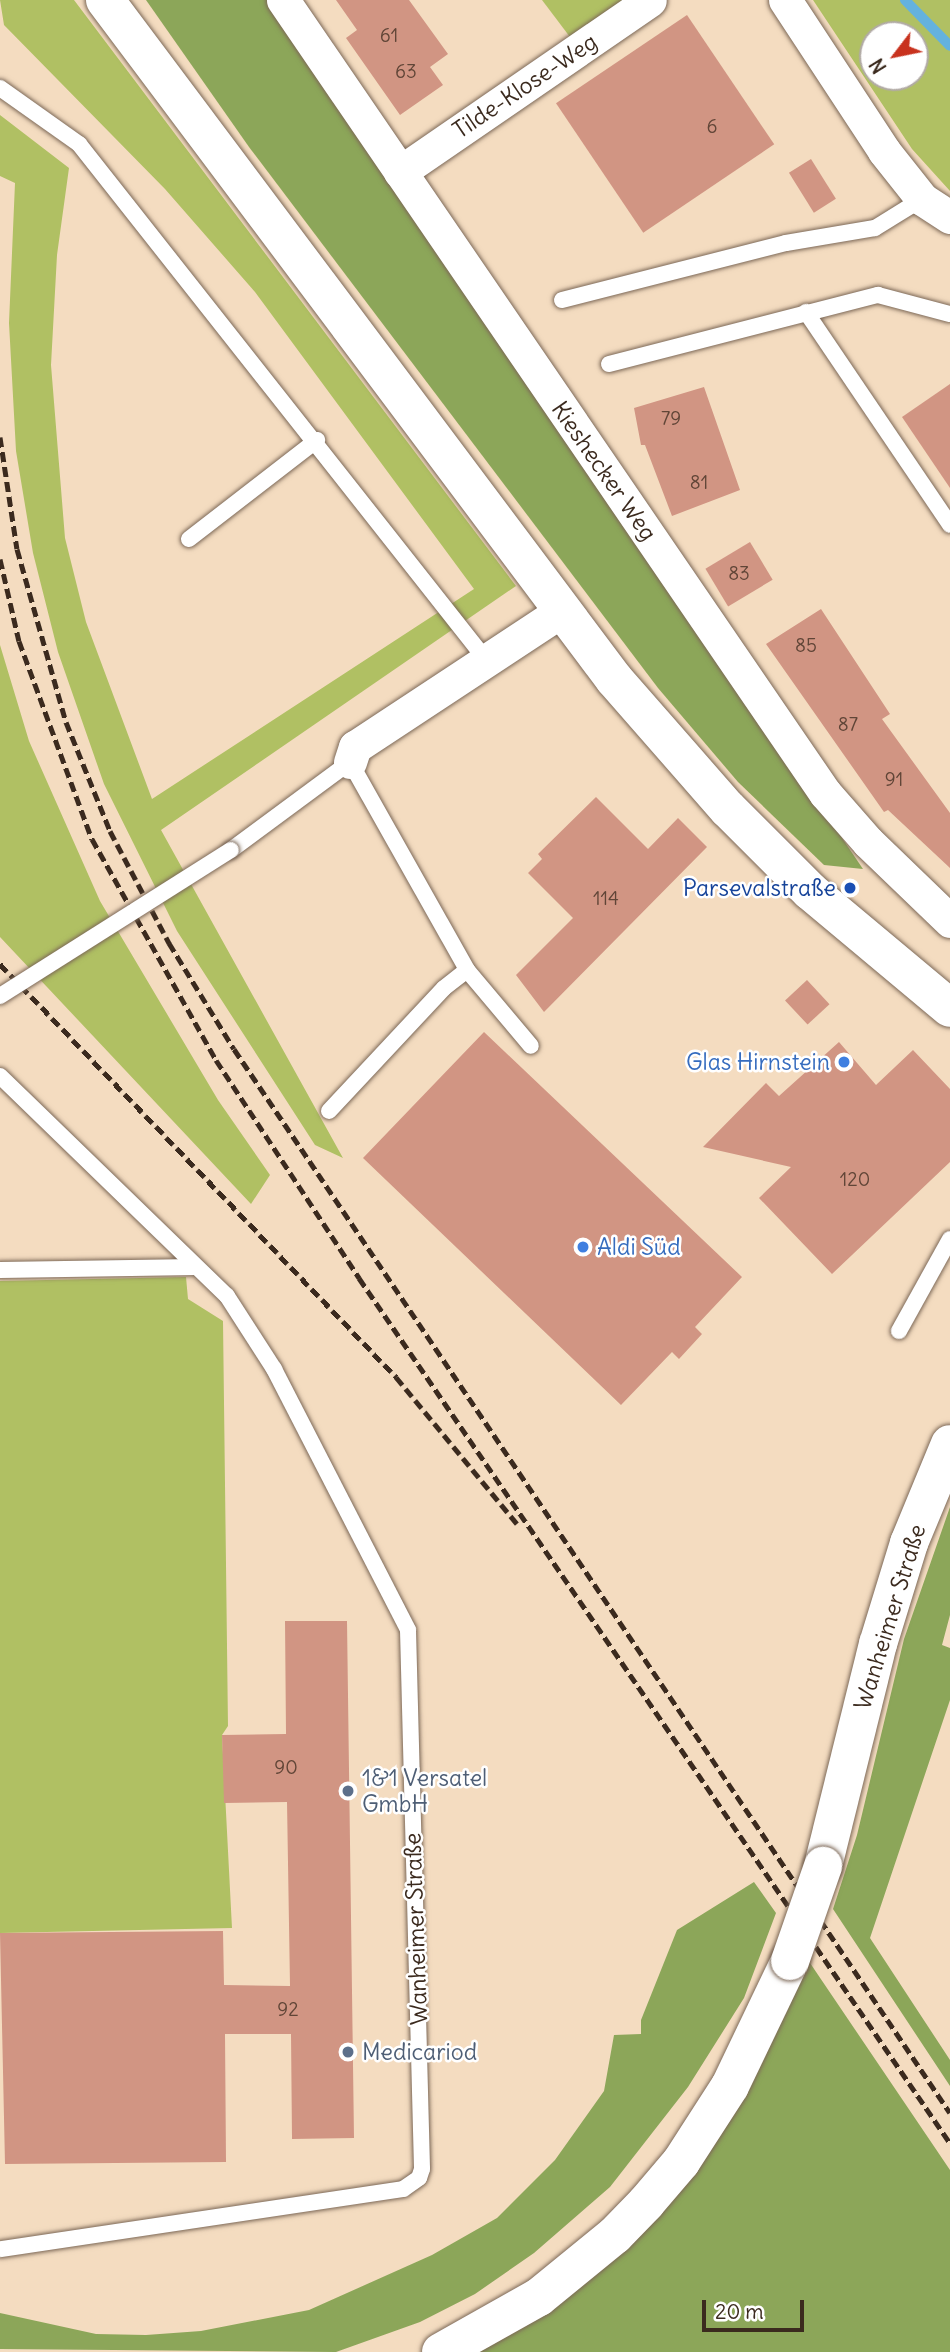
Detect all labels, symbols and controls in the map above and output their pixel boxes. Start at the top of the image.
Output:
north arrow [859,21,929,91]
house number: 61 [380,25,398,47]
street label: Tilde-Klose-Weg [448,28,602,144]
text: N [864,54,892,78]
house number: 63 [395,61,417,83]
house number: 6 [707,116,717,138]
street label: Kieshecker Weg [546,396,662,546]
house number: 79 [661,408,681,430]
house number: 81 [690,472,708,494]
house number: 83 [728,563,750,585]
house number: 85 [795,635,817,657]
house number: 87 [838,714,858,736]
house number: 91 [885,769,903,791]
place label: Parsevalstraße [683,874,836,902]
marker: Parsevalstraße [842,880,858,896]
house number: 114 [593,888,619,910]
place label: Glas Hirnstein [686,1048,830,1076]
marker: Glas Hirnstein [836,1054,852,1070]
house number: 120 [840,1169,870,1191]
place label: Aldi Süd [597,1233,681,1261]
marker: Aldi Süd [575,1239,591,1255]
street label: Wanheimer Straße [849,1521,931,1713]
house number: 90 [274,1757,298,1779]
place label: 1&1 Versatel GmbH [362,1764,487,1818]
marker: 1&1 Versatel GmbH [340,1783,356,1799]
street label: Wanheimer Straße [399,1832,433,2026]
house number: 92 [277,1999,299,2021]
place label: Medicariod [362,2038,477,2066]
marker: Medicariod [340,2044,356,2060]
scale bar [705,2286,806,2330]
text: 20 m [715,2298,764,2325]

